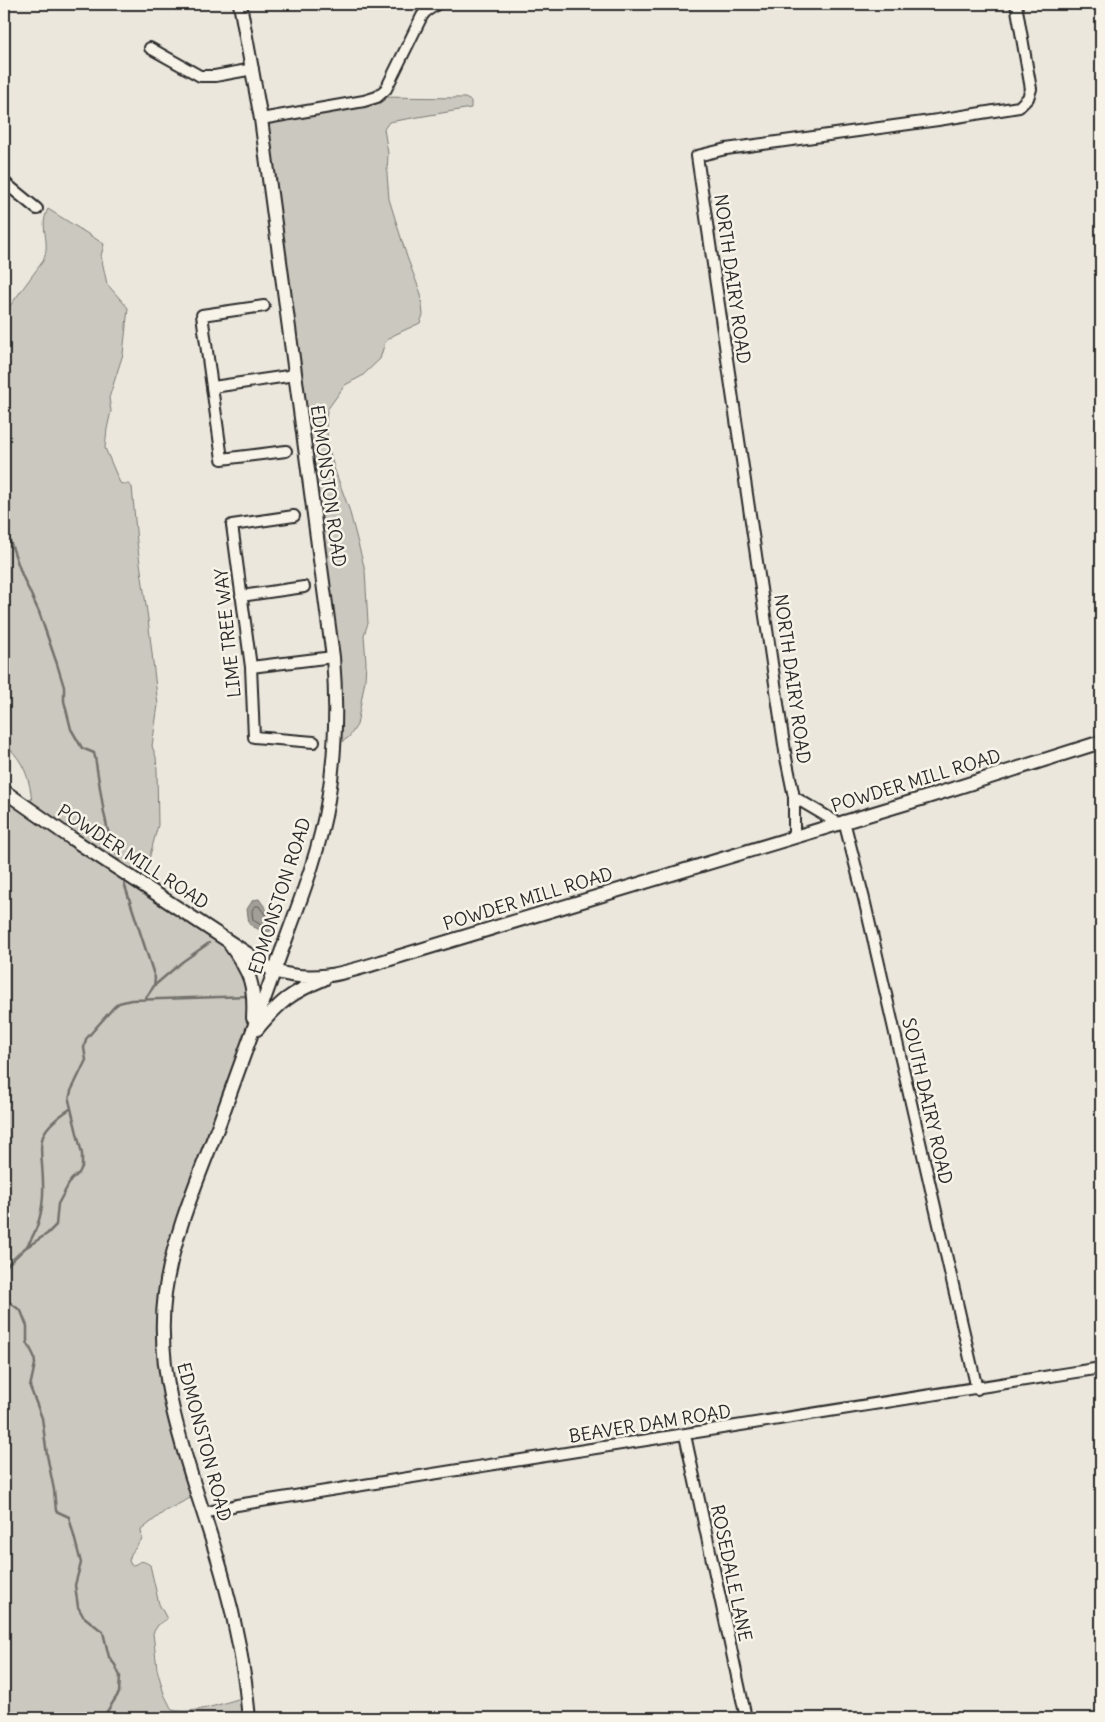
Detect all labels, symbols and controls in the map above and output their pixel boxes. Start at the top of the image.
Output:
street label: NORTH DAIRY ROAD [709,192,756,365]
street label: EDMONSTON ROAD [306,403,351,568]
street label: LIME TREE WAY [209,567,246,699]
street label: NORTH DAIRY ROAD [769,592,816,765]
street label: POWDER MILL ROAD [828,744,1003,817]
street label: POWDER MILL ROAD [53,799,213,914]
street label: EDMONSTON ROAD [243,815,316,977]
street label: POWDER MILL ROAD [440,862,615,935]
street label: SOUTH DAIRY ROAD [897,1015,958,1186]
street label: EDMONSTON ROAD [172,1360,237,1524]
street label: BEAVER DAM ROAD [567,1399,733,1448]
street label: ROSEDALE LANE [706,1502,757,1643]

